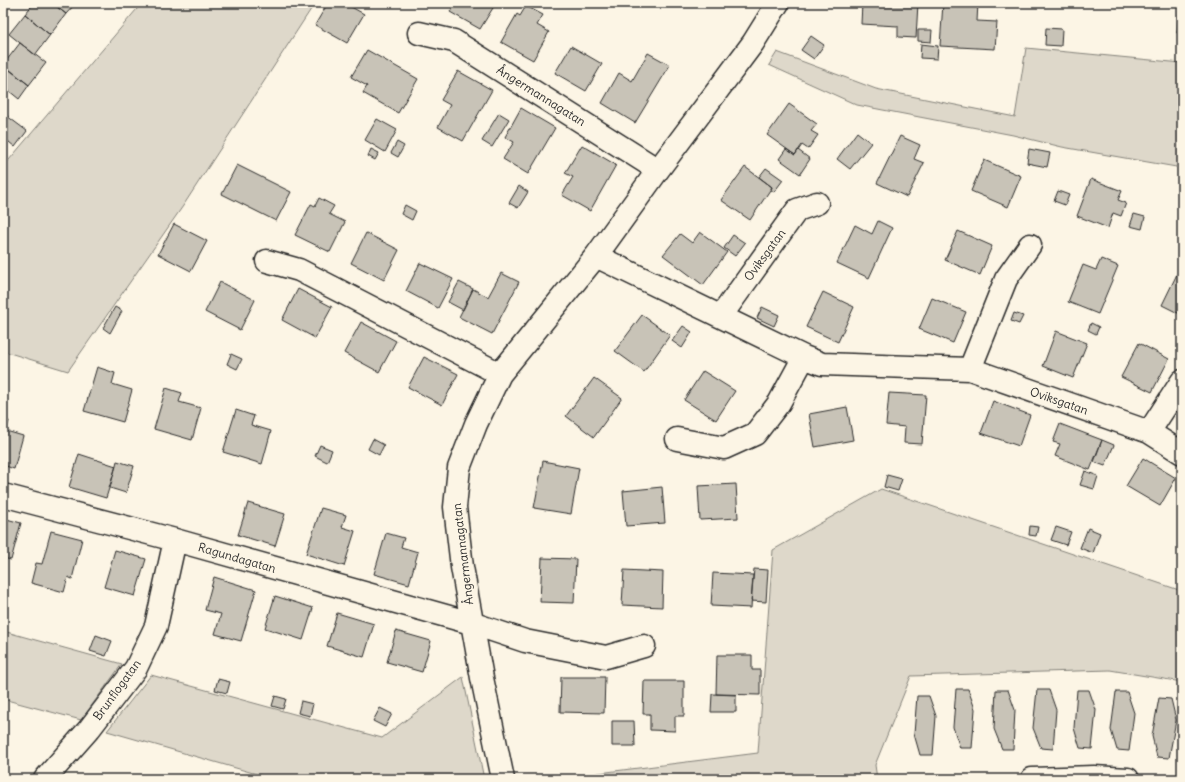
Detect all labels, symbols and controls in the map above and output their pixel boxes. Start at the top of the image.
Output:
street label: Ångermannagatan [494,62,589,129]
street label: Oviksgatan [741,226,789,284]
street label: Oviksgatan [1028,384,1090,418]
street label: Ångermannagatan [449,502,476,606]
street label: Ragundagatan [196,539,278,576]
street label: Brunflogatan [90,656,144,723]

